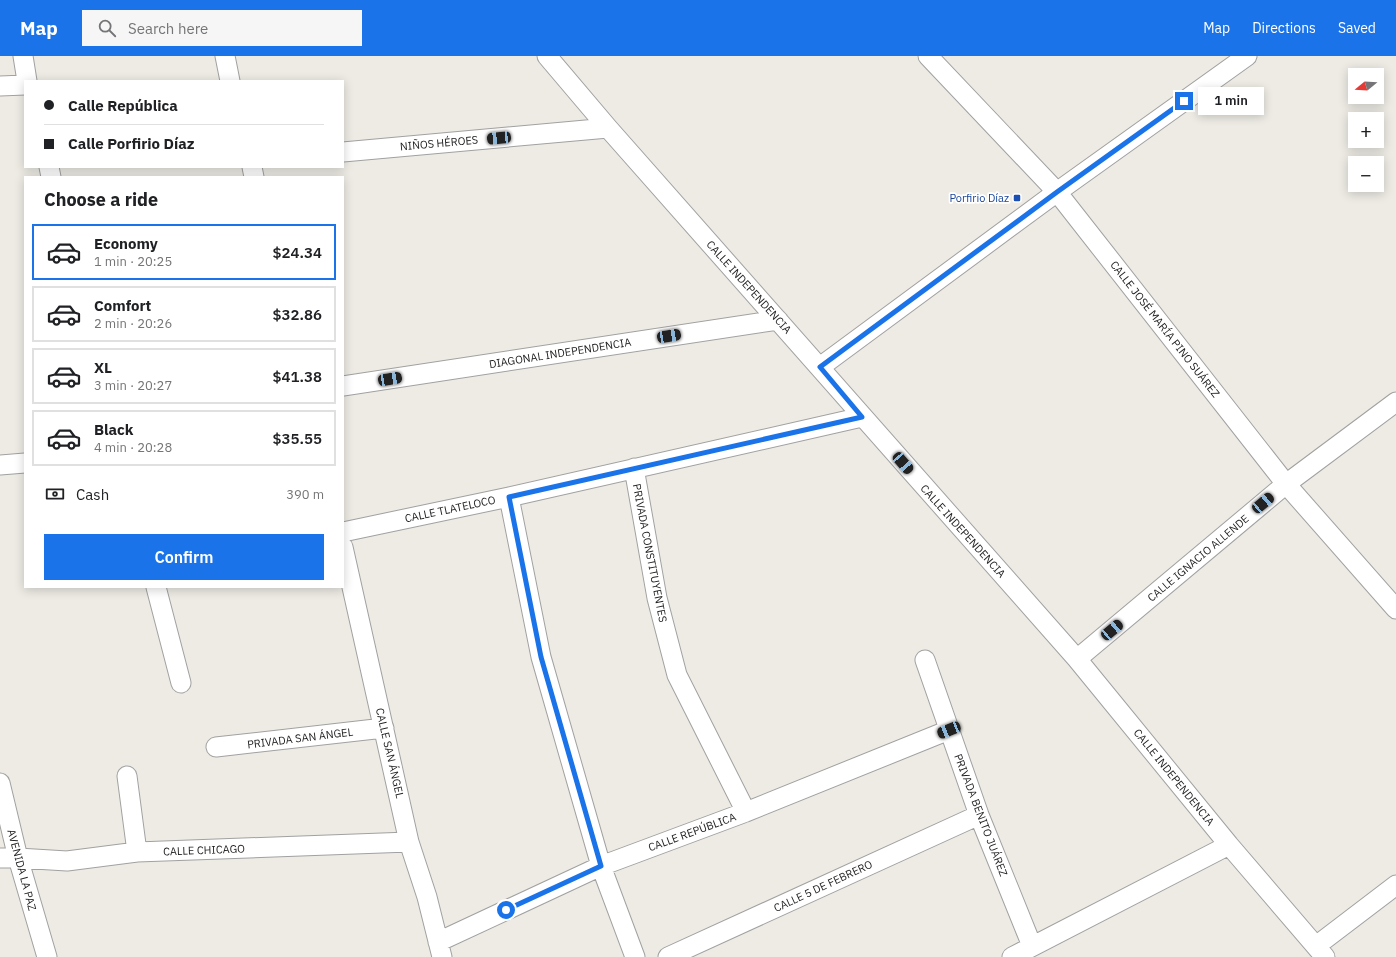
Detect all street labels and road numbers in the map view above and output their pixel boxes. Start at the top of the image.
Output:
street label: NIÑOS HÉROES [399,133,479,153]
street label: CALLE INDEPENDENCIA [703,238,795,336]
street label: CALLE JOSÉ MARÍA PINO SUÁREZ [1107,258,1223,400]
street label: DIAGONAL INDEPENDENCIA [488,335,632,371]
street label: CALLE INDEPENDENCIA [917,482,1009,580]
street label: PRIVADA CONSTITUYENTES [630,483,670,623]
street label: CALLE TLATELOCO [403,493,497,525]
street label: CALLE IGNACIO ALLENDE [1144,511,1252,605]
street label: CALLE SAN ÁNGEL [373,707,407,800]
street label: PRIVADA SAN ÁNGEL [246,725,354,751]
street label: CALLE INDEPENDENCIA [1131,726,1217,828]
street label: PRIVADA BENITO JUÁREZ [951,752,1011,878]
street label: CALLE REPÚBLICA [646,810,738,854]
street label: AVENIDA LA PAZ [4,828,40,912]
street label: CALLE CHICAGO [163,842,245,858]
street label: CALLE 5 DE FEBRERO [771,857,875,915]

